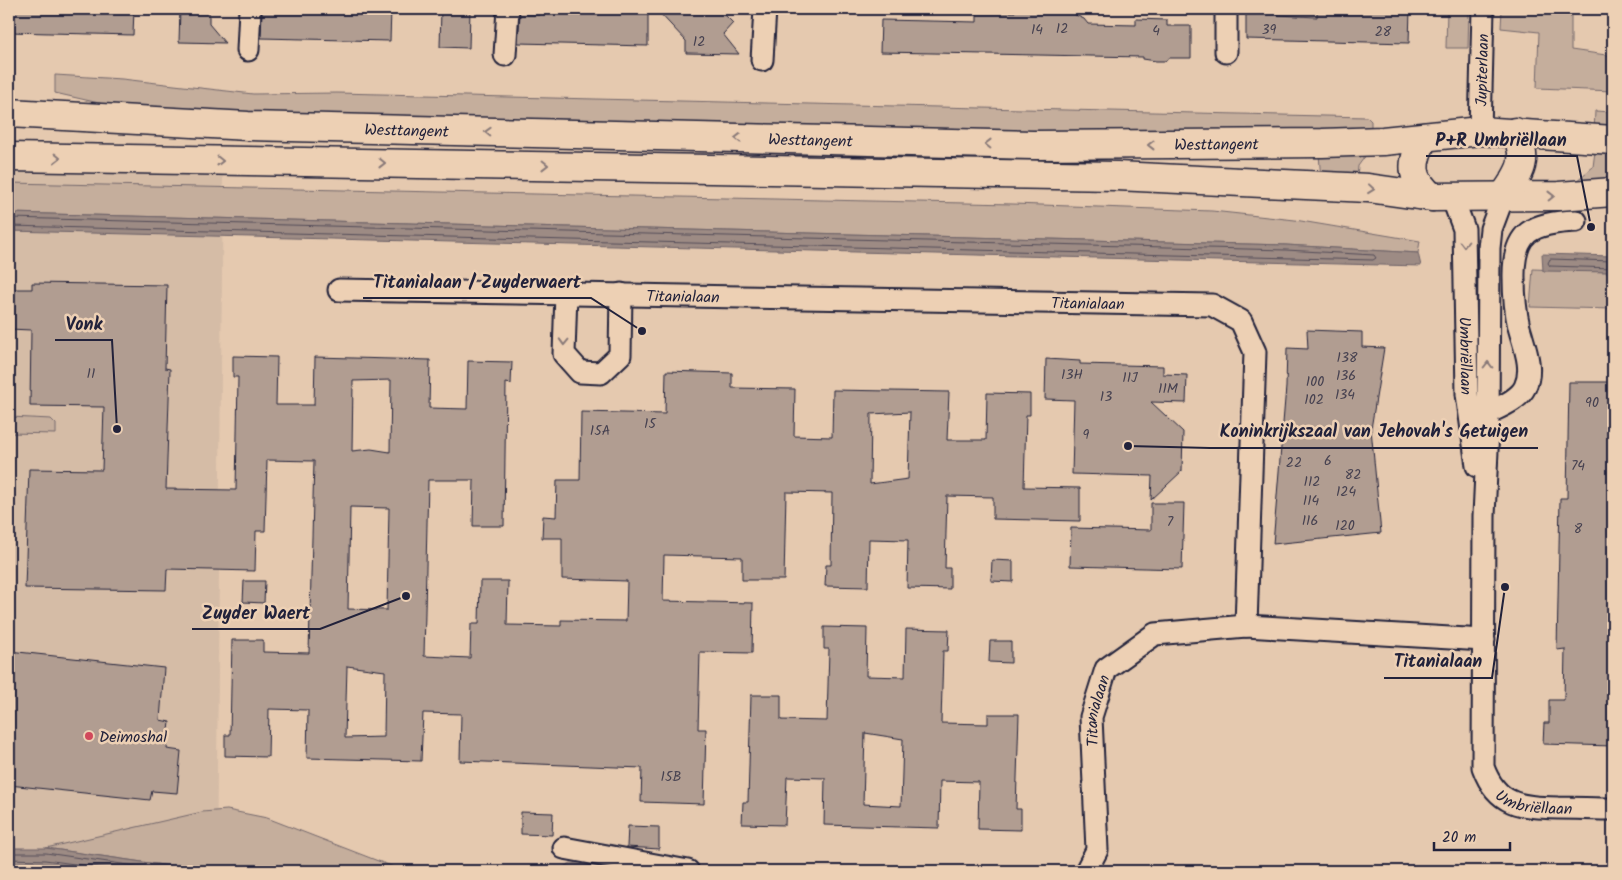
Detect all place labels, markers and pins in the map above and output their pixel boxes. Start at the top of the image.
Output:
callout: P+R Umbriëllaan [1426,123,1577,156]
callout: Titanialaan / Zuyderwaert [363,265,591,298]
callout: Vonk [55,307,112,340]
callout: Koninkrijkszaal van Jehovah's Getuigen [1210,415,1538,448]
callout: Zuyder Waert [192,596,320,629]
callout: Titanialaan [1384,645,1492,678]
place label: Deimoshal [99,725,167,750]
marker: Deimoshal [83,730,95,742]

